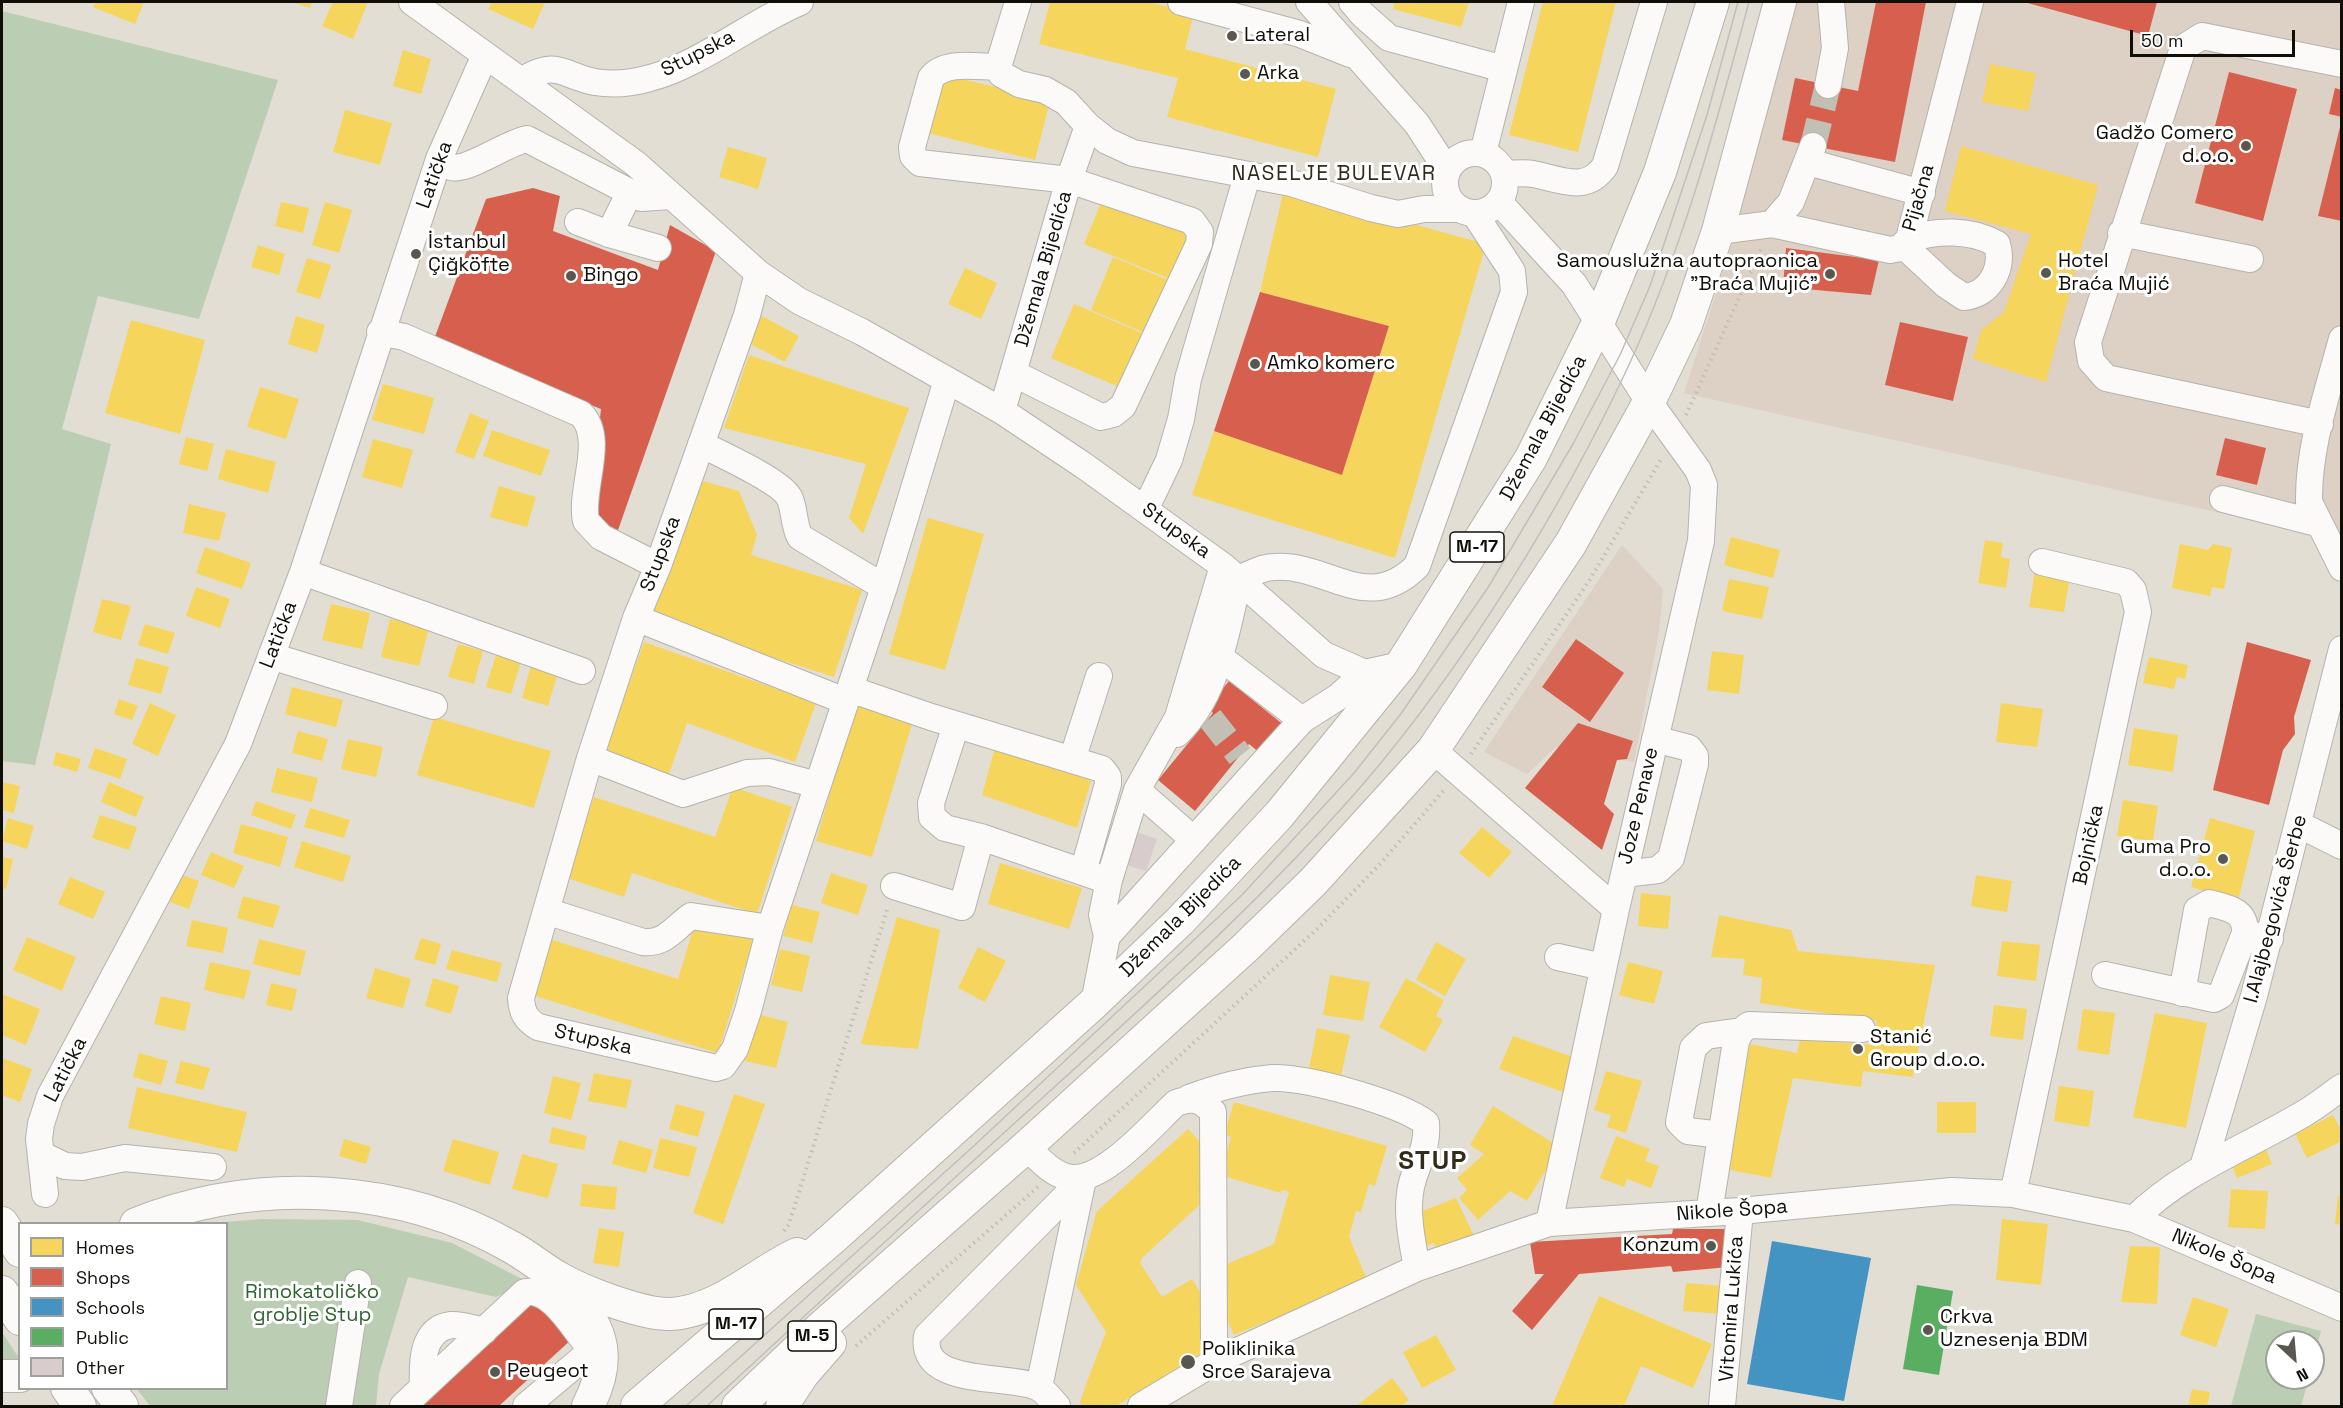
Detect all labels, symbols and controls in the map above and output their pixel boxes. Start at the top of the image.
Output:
scale bar [2133,18,2298,56]
place label: Lateral [1244,24,1310,48]
street label: Stupska [657,25,739,83]
marker: Lateral [1225,29,1239,43]
text: 50 m [2141,29,2183,52]
place label: Arka [1257,62,1299,86]
marker: Arka [1238,67,1252,81]
place label: Gadžo Comerc d.o.o. [2096,122,2234,169]
street label: Latička [412,138,458,212]
marker: Gadžo Comerc d.o.o. [2239,139,2253,153]
district label: NASELJE BULEVAR [1231,161,1437,187]
street label: Pijačna [1898,162,1940,234]
street label: Džemala Bijedića [1010,188,1078,350]
place label: İstanbul Çiğköfte [428,231,510,278]
marker: İstanbul Çiğköfte [409,247,423,261]
place label: Samouslužna autopraonica "Braća Mujić" [1556,250,1818,297]
place label: Hotel Braća Mujić [2058,250,2170,297]
place label: Bingo [583,264,639,288]
marker: Hotel Braća Mujić [2039,266,2053,280]
marker: Samouslužna autopraonica "Braća Mujić" [1823,267,1837,281]
marker: Bingo [564,269,578,283]
street label: Džemala Bijedića [1495,351,1593,505]
place label: Amko komerc [1267,352,1395,376]
marker: Amko komerc [1248,357,1262,371]
street label: Stupska [1137,498,1215,564]
street label: Stupska [636,513,686,595]
road number: M-17 [1450,532,1504,562]
street label: Latička [255,598,303,672]
street label: Joze Penave [1614,745,1664,867]
street label: Bojnička [2069,803,2109,887]
street label: I.Alajbegovića Šerbe [2239,812,2313,1006]
place label: Guma Pro d.o.o. [2120,836,2211,883]
street label: Džemala Bijedića [1115,851,1247,983]
marker: Guma Pro d.o.o. [2216,852,2230,866]
street label: Stupska [552,1019,634,1061]
place label: Stanić Group d.o.o. [1870,1026,1985,1073]
street label: Latička [39,1033,93,1107]
marker: Stanić Group d.o.o. [1851,1042,1865,1056]
district label: STUP [1398,1146,1468,1178]
street label: Nikole Šopa [1675,1195,1789,1227]
legend [18,1222,228,1390]
street label: Nikole Šopa [2168,1224,2280,1290]
place label: Konzum [1623,1234,1699,1258]
street label: Vitomira Lukića [1715,1235,1749,1383]
text: Homes [76,1236,135,1259]
marker: Konzum [1704,1239,1718,1253]
text: Shops [76,1266,130,1289]
park label: Rimokatoličko groblje Stup [245,1281,379,1328]
text: Schools [76,1296,145,1319]
place label: Crkva Uznesenja BDM [1940,1306,2088,1353]
road number: M-17 [709,1309,763,1339]
road number: M-5 [788,1321,836,1351]
marker: Crkva Uznesenja BDM [1921,1323,1935,1337]
text: Public [76,1326,129,1349]
north arrow [2265,1330,2325,1390]
place label: Poliklinika Srce Sarajeva [1202,1338,1331,1385]
marker: Poliklinika Srce Sarajeva [1179,1353,1197,1371]
text: Other [76,1356,125,1379]
place label: Peugeot [507,1360,589,1384]
text: N [2293,1363,2312,1387]
marker: Peugeot [488,1365,502,1379]

